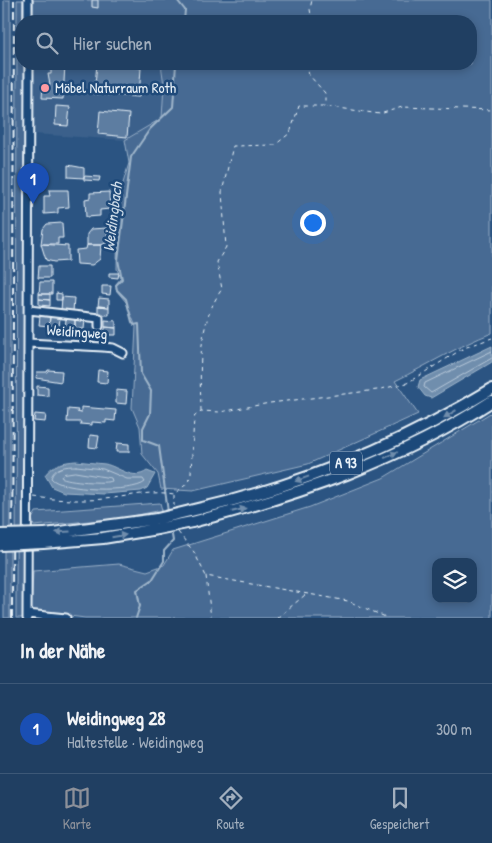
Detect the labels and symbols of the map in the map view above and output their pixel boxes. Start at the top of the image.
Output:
place label: Möbel Naturraum Roth [55,77,176,98]
marker: Möbel Naturraum Roth [39,82,51,94]
pin: 1 [17,163,49,204]
water label: Weidingbach [97,180,127,253]
your location [300,210,326,236]
street label: Weidingweg [46,319,108,344]
one-way arrow [444,409,457,418]
one-way arrow [384,450,398,458]
road number: A 93 [330,452,362,474]
one-way arrow [294,476,309,483]
one-way arrow [231,506,246,514]
one-way arrow [54,529,70,537]
one-way arrow [111,531,127,539]

